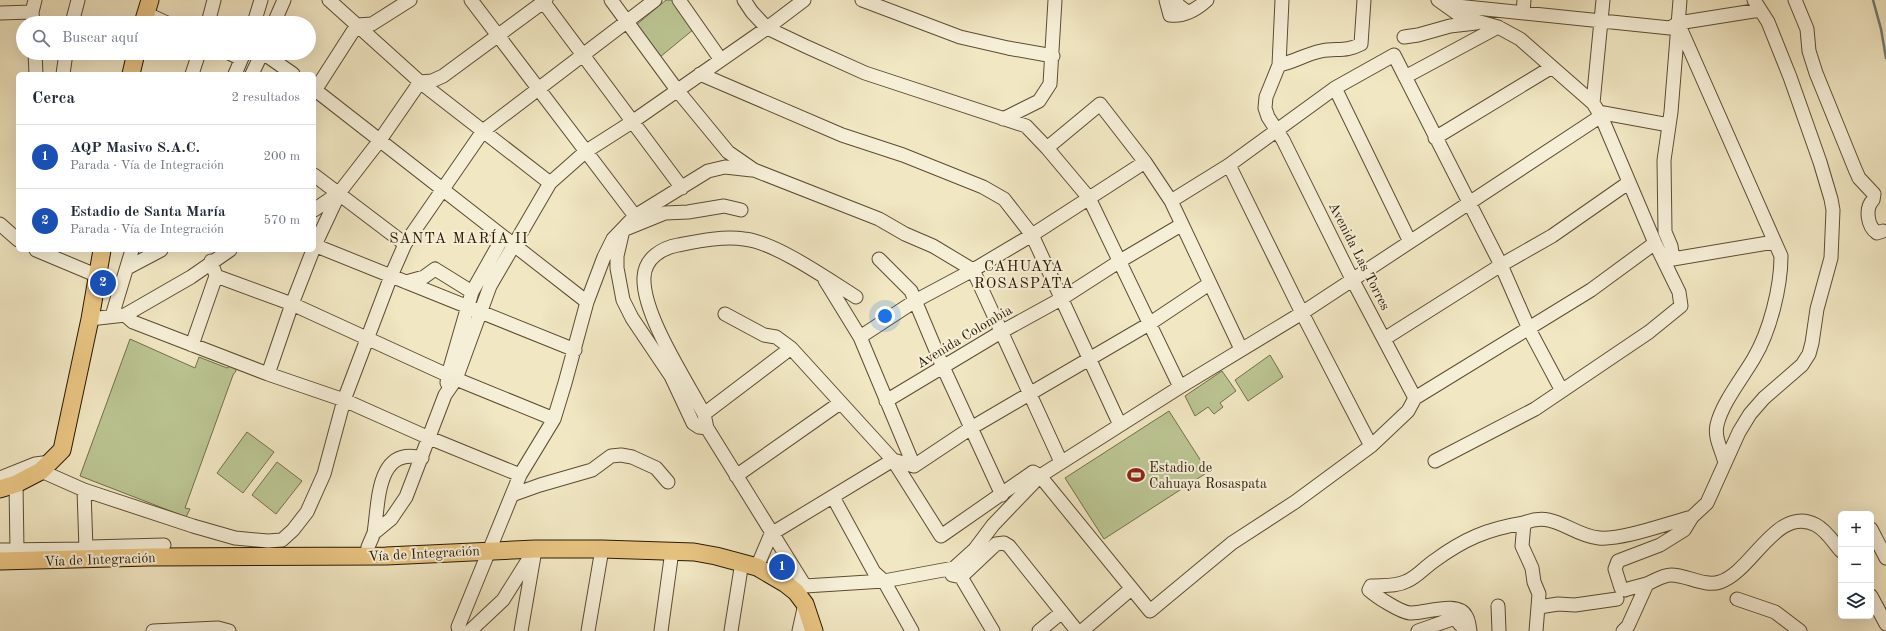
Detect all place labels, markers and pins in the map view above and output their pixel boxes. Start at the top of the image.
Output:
pin: 2 [90,268,116,298]
place label: Estadio de Cahuaya Rosaspata [1149,461,1267,491]
sports icon: Estadio de Cahuaya Rosaspata [1126,465,1146,485]
pin: 1 [769,552,795,582]

